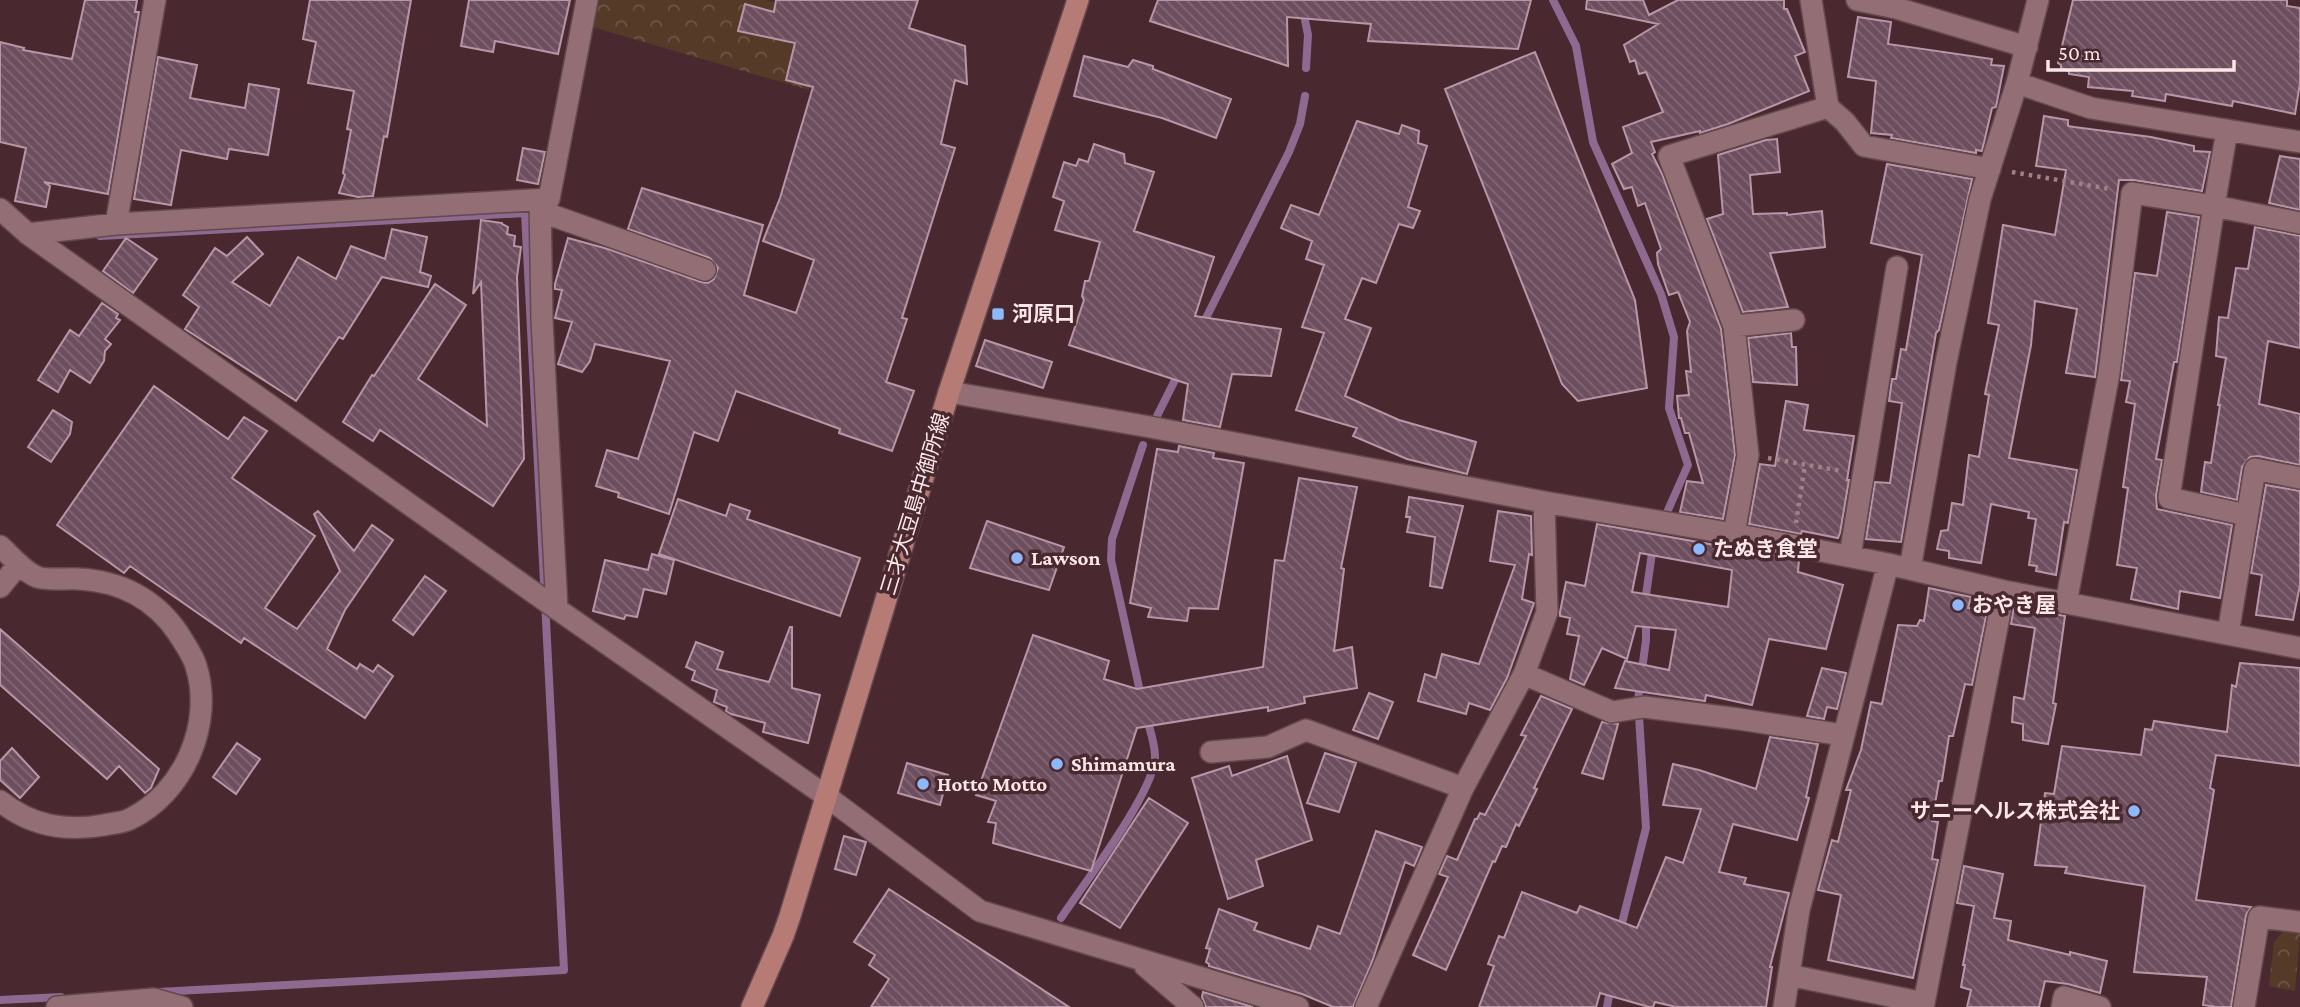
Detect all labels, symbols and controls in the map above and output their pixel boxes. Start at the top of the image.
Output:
scale bar [2048,28,2234,72]
text: 50 m [2058,41,2101,65]
place label: 河原口 [1012,302,1075,326]
marker: 河原口 [990,306,1006,322]
street label: 三才大豆島中御所線 [876,410,954,598]
place label: たぬき食堂 [1713,537,1818,561]
marker: たぬき食堂 [1691,541,1707,557]
place label: Lawson [1031,546,1101,570]
marker: Lawson [1009,550,1025,566]
place label: おやき屋 [1972,593,2056,617]
marker: おやき屋 [1950,597,1966,613]
place label: Shimamura [1071,752,1176,776]
marker: Shimamura [1049,756,1065,772]
place label: Hotto Motto [937,772,1047,796]
marker: Hotto Motto [915,776,931,792]
place label: サニーヘルス株式会社 [1910,799,2120,823]
marker: サニーヘルス株式会社 [2126,803,2142,819]

